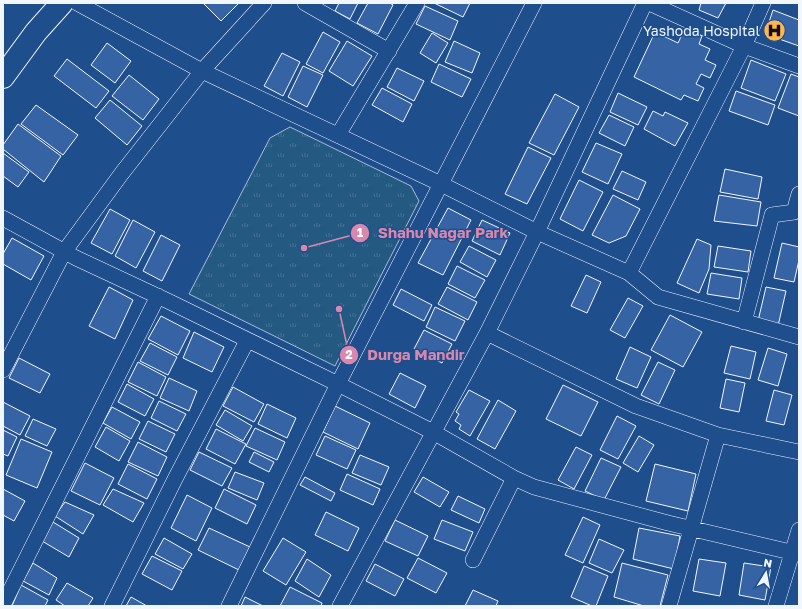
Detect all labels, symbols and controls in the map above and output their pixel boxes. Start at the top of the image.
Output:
hospital icon: Yashoda Hospital [762,18,788,44]
place label: Yashoda Hospital [643,22,760,39]
callout: Shahu Nagar Park [350,219,516,246]
text: Shahu Nagar Park [378,223,508,241]
text: 1 [357,225,363,240]
callout: Durga Mandir [339,342,472,369]
text: Durga Mandir [367,345,465,363]
text: 2 [345,347,353,362]
north arrow [746,553,786,593]
text: N [763,556,773,570]

